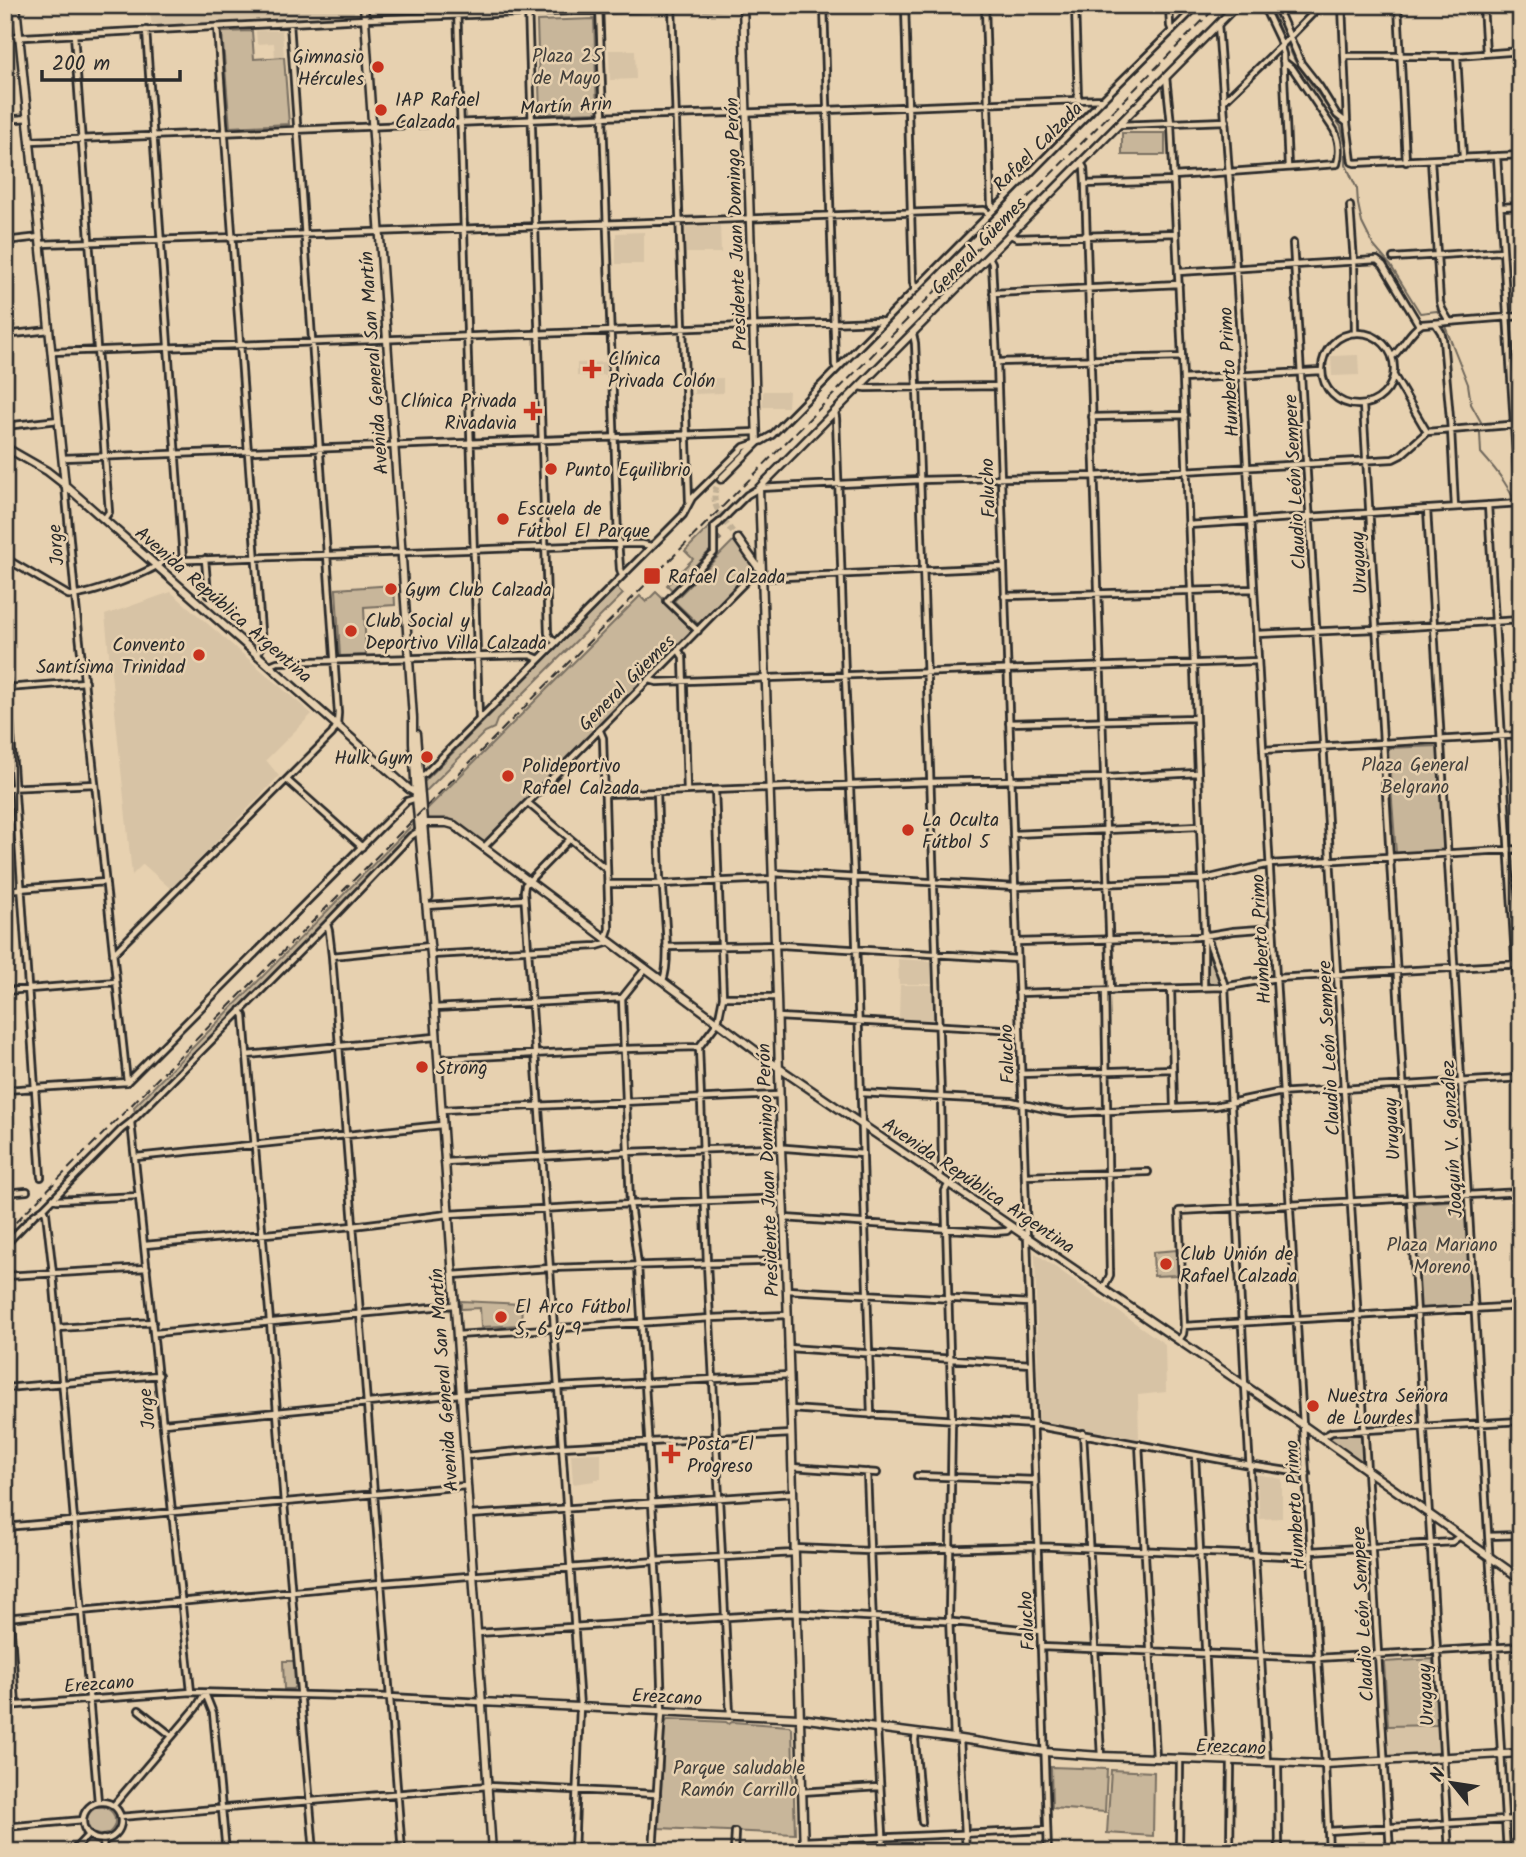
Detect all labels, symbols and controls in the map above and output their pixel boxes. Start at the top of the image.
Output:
scale bar [42,38,180,82]
park label: Plaza 25 de Mayo [532,42,604,94]
place label: Gimnasio Hércules [292,43,364,95]
text: 200 m [52,48,110,81]
marker: Gimnasio Hércules [370,59,386,75]
place label: IAP Rafael Calzada [395,86,480,138]
street label: Martín Arin [519,90,613,124]
street label: Rafael Calzada [986,95,1091,200]
street label: Presidente Juan Domingo Perón [718,97,756,351]
marker: IAP Rafael Calzada [373,102,389,118]
street label: General Güemes [924,190,1034,303]
street label: Avenida General San Martín [352,250,398,476]
street label: Humberto Primo [1212,306,1248,438]
place label: Clínica Privada Colón [608,345,715,397]
marker: Clínica Privada Colón [582,359,602,379]
place label: Clínica Privada Rivadavia [400,387,517,439]
street label: Claudio León Sempere [1276,393,1316,570]
marker: Clínica Privada Rivadavia [523,401,543,421]
place label: Punto Equilibrio [565,456,691,486]
street label: Falucho [973,457,1005,518]
marker: Punto Equilibrio [543,461,559,477]
place label: Escuela de Fútbol El Parque [517,495,650,547]
marker: Escuela de Fútbol El Parque [495,511,511,527]
street label: Avenida República Argentina [127,520,318,691]
street label: Jorge [40,522,74,567]
street label: Uruguay [1343,530,1377,595]
place label: Rafael Calzada [668,563,786,593]
marker: Rafael Calzada [642,566,662,586]
place label: Gym Club Calzada [405,576,552,606]
marker: Gym Club Calzada [383,581,399,597]
place label: Club Social y Deportivo Villa Calzada [365,607,547,659]
marker: Club Social y Deportivo Villa Calzada [343,623,359,639]
street label: General Güemes [572,628,683,739]
place label: Convento Santísima Trinidad [36,631,186,683]
marker: Convento Santísima Trinidad [191,647,207,663]
place label: Hulk Gym [334,744,413,774]
marker: Hulk Gym [419,749,435,765]
park label: Plaza General Belgrano [1361,751,1469,803]
place label: Polideportivo Rafael Calzada [522,752,640,804]
marker: Polideportivo Rafael Calzada [500,768,516,784]
place label: La Oculta Fútbol 5 [922,806,999,858]
marker: La Oculta Fútbol 5 [900,822,916,838]
street label: Humberto Primo [1244,873,1280,1005]
street label: Claudio León Sempere [1310,959,1350,1136]
street label: Falucho [992,1023,1024,1084]
street label: Presidente Juan Domingo Perón [750,1043,788,1297]
place label: Strong [436,1054,488,1084]
marker: Strong [414,1059,430,1075]
street label: Joaquín V. González [1434,1059,1472,1219]
street label: Uruguay [1376,1096,1410,1161]
street label: Avenida República Argentina [875,1111,1080,1263]
park label: Plaza Mariano Moreno [1386,1231,1498,1283]
place label: Club Unión de Rafael Calzada [1180,1240,1298,1292]
marker: Club Unión de Rafael Calzada [1158,1256,1174,1272]
street label: Avenida General San Martín [422,1267,468,1493]
place label: El Arco Fútbol 5, 6 y 9 [515,1293,631,1345]
marker: El Arco Fútbol 5, 6 y 9 [493,1309,509,1325]
place label: Nuestra Señora de Lourdes [1327,1382,1448,1434]
street label: Jorge [131,1386,165,1431]
marker: Nuestra Señora de Lourdes [1305,1398,1321,1414]
place label: Posta El Progreso [687,1430,754,1482]
street label: Humberto Primo [1278,1439,1314,1571]
marker: Posta El Progreso [661,1444,681,1464]
street label: Claudio León Sempere [1344,1525,1384,1702]
street label: Falucho [1011,1590,1045,1652]
street label: Uruguay [1410,1662,1444,1727]
street label: Erezcano [63,1668,135,1702]
street label: Erezcano [631,1681,703,1715]
street label: Erezcano [1195,1732,1267,1764]
north arrow [1418,1748,1488,1818]
park label: Parque saludable Ramón Carrillo [673,1754,806,1806]
text: N [1423,1763,1455,1788]

